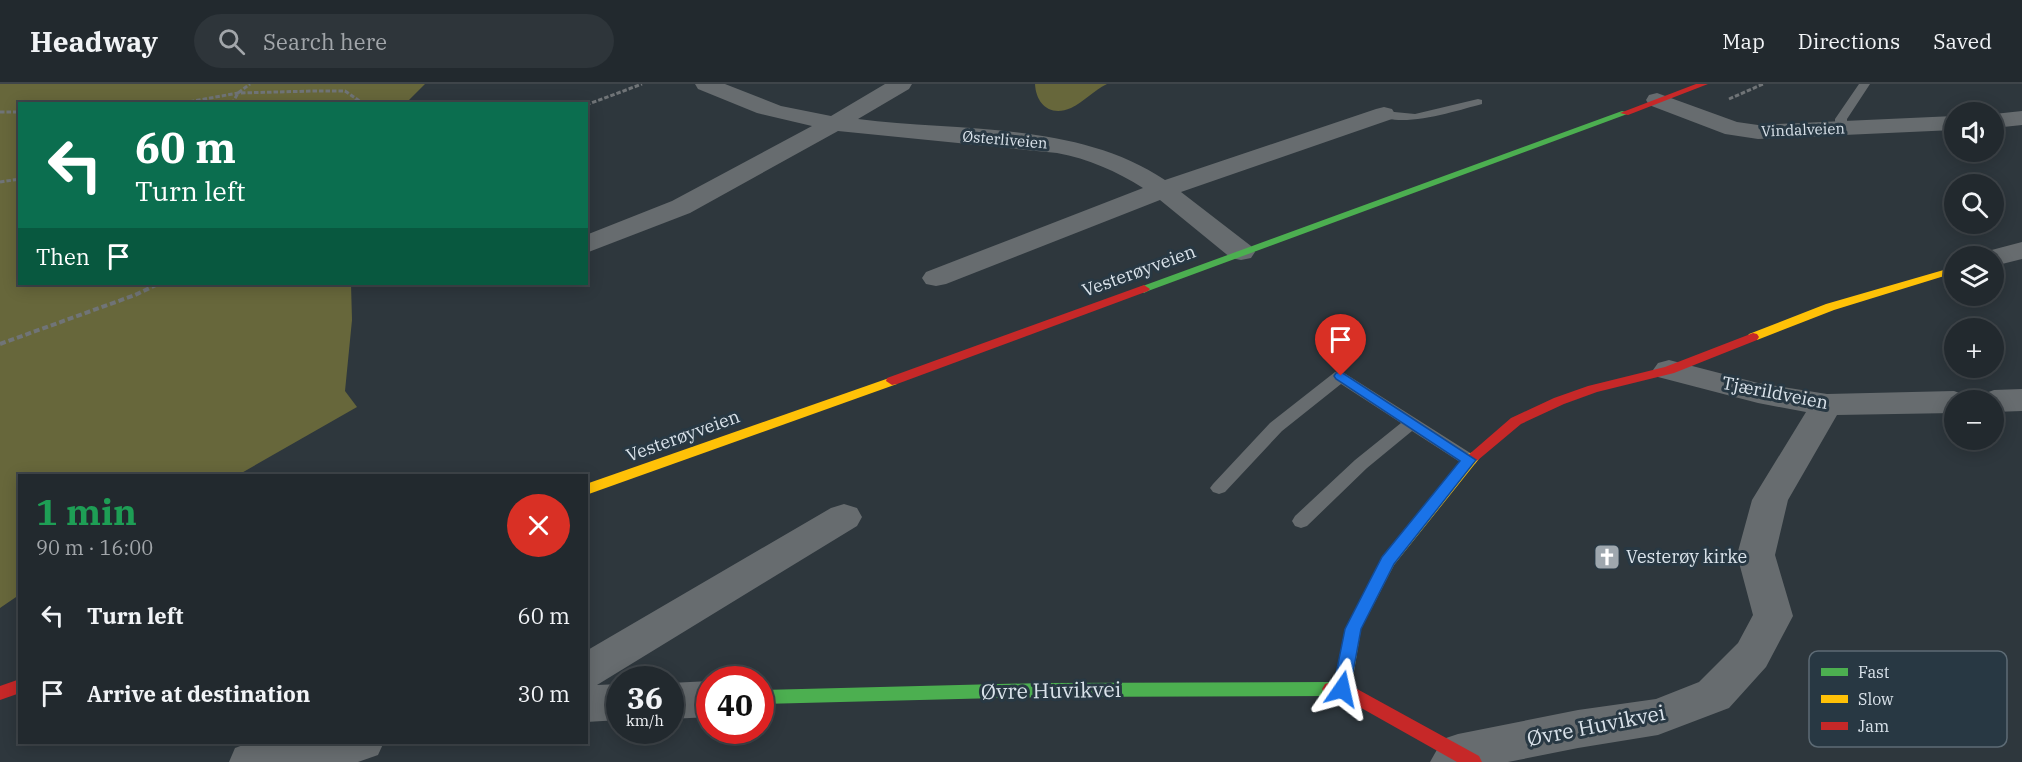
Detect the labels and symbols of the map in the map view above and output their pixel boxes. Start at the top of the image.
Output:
street label: Vindalveien [1761,119,1846,140]
street label: Østerliveien [962,126,1049,153]
street label: Vesterøyveien [1079,239,1199,302]
pin [1315,314,1366,376]
street label: Tjærildveien [1720,371,1830,414]
street label: Vesterøyveien [623,404,743,467]
church icon: Vesterøy kirke [1592,542,1622,572]
place label: Vesterøy kirke [1626,545,1747,568]
legend [1809,651,2007,747]
position arrow [1310,657,1374,721]
text: Fast [1858,662,1890,682]
speed limit sign: 40 [696,666,774,744]
street label: Øvre Huvikvei [981,675,1121,705]
text: Slow [1858,689,1894,709]
street label: Øvre Huvikvei [1524,698,1667,752]
text: Jam [1858,716,1889,736]

